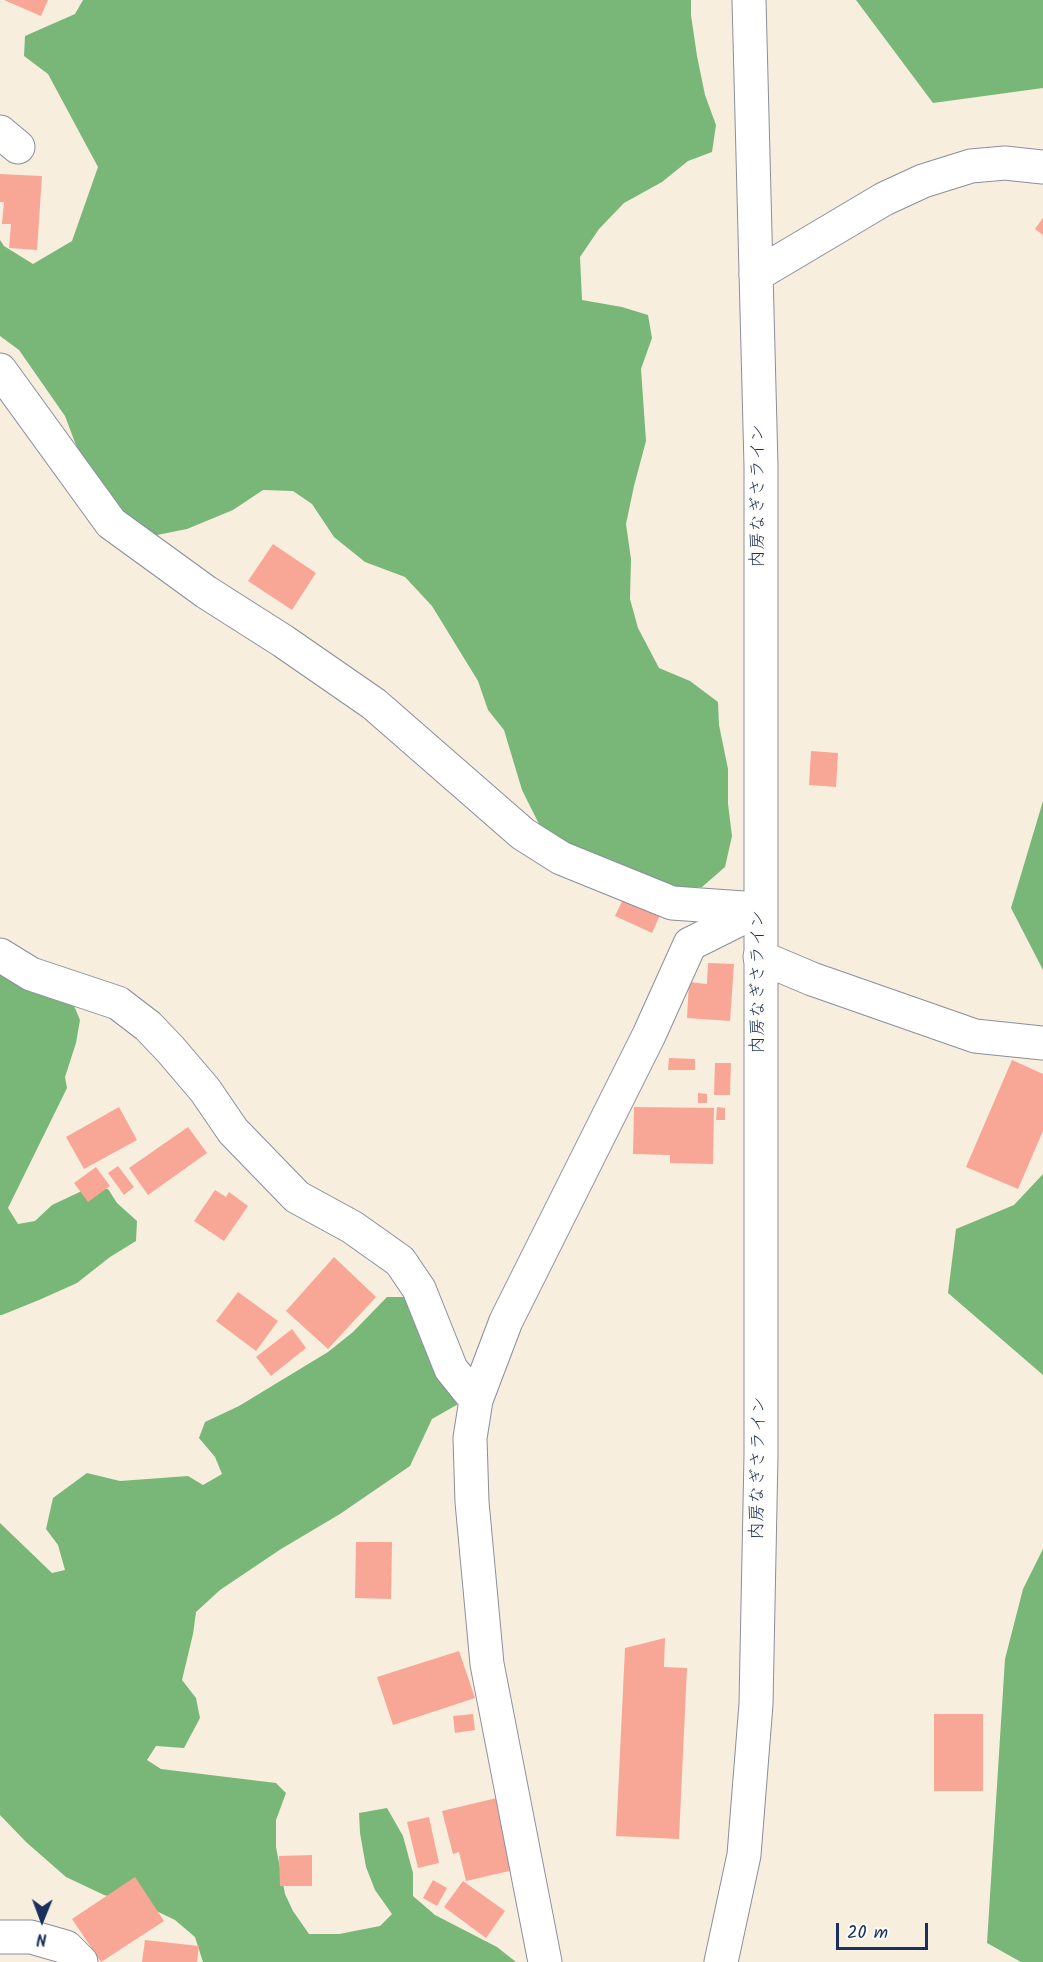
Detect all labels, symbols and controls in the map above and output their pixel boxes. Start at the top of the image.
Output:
street label: 内房なぎさライン [749,424,771,568]
street label: 内房なぎさライン [749,910,771,1054]
street label: 内房なぎさライン [748,1396,772,1540]
north arrow [12,1890,72,1950]
scale bar [839,1911,930,1949]
text: 20 m [847,1919,888,1948]
text: N [36,1926,47,1951]

